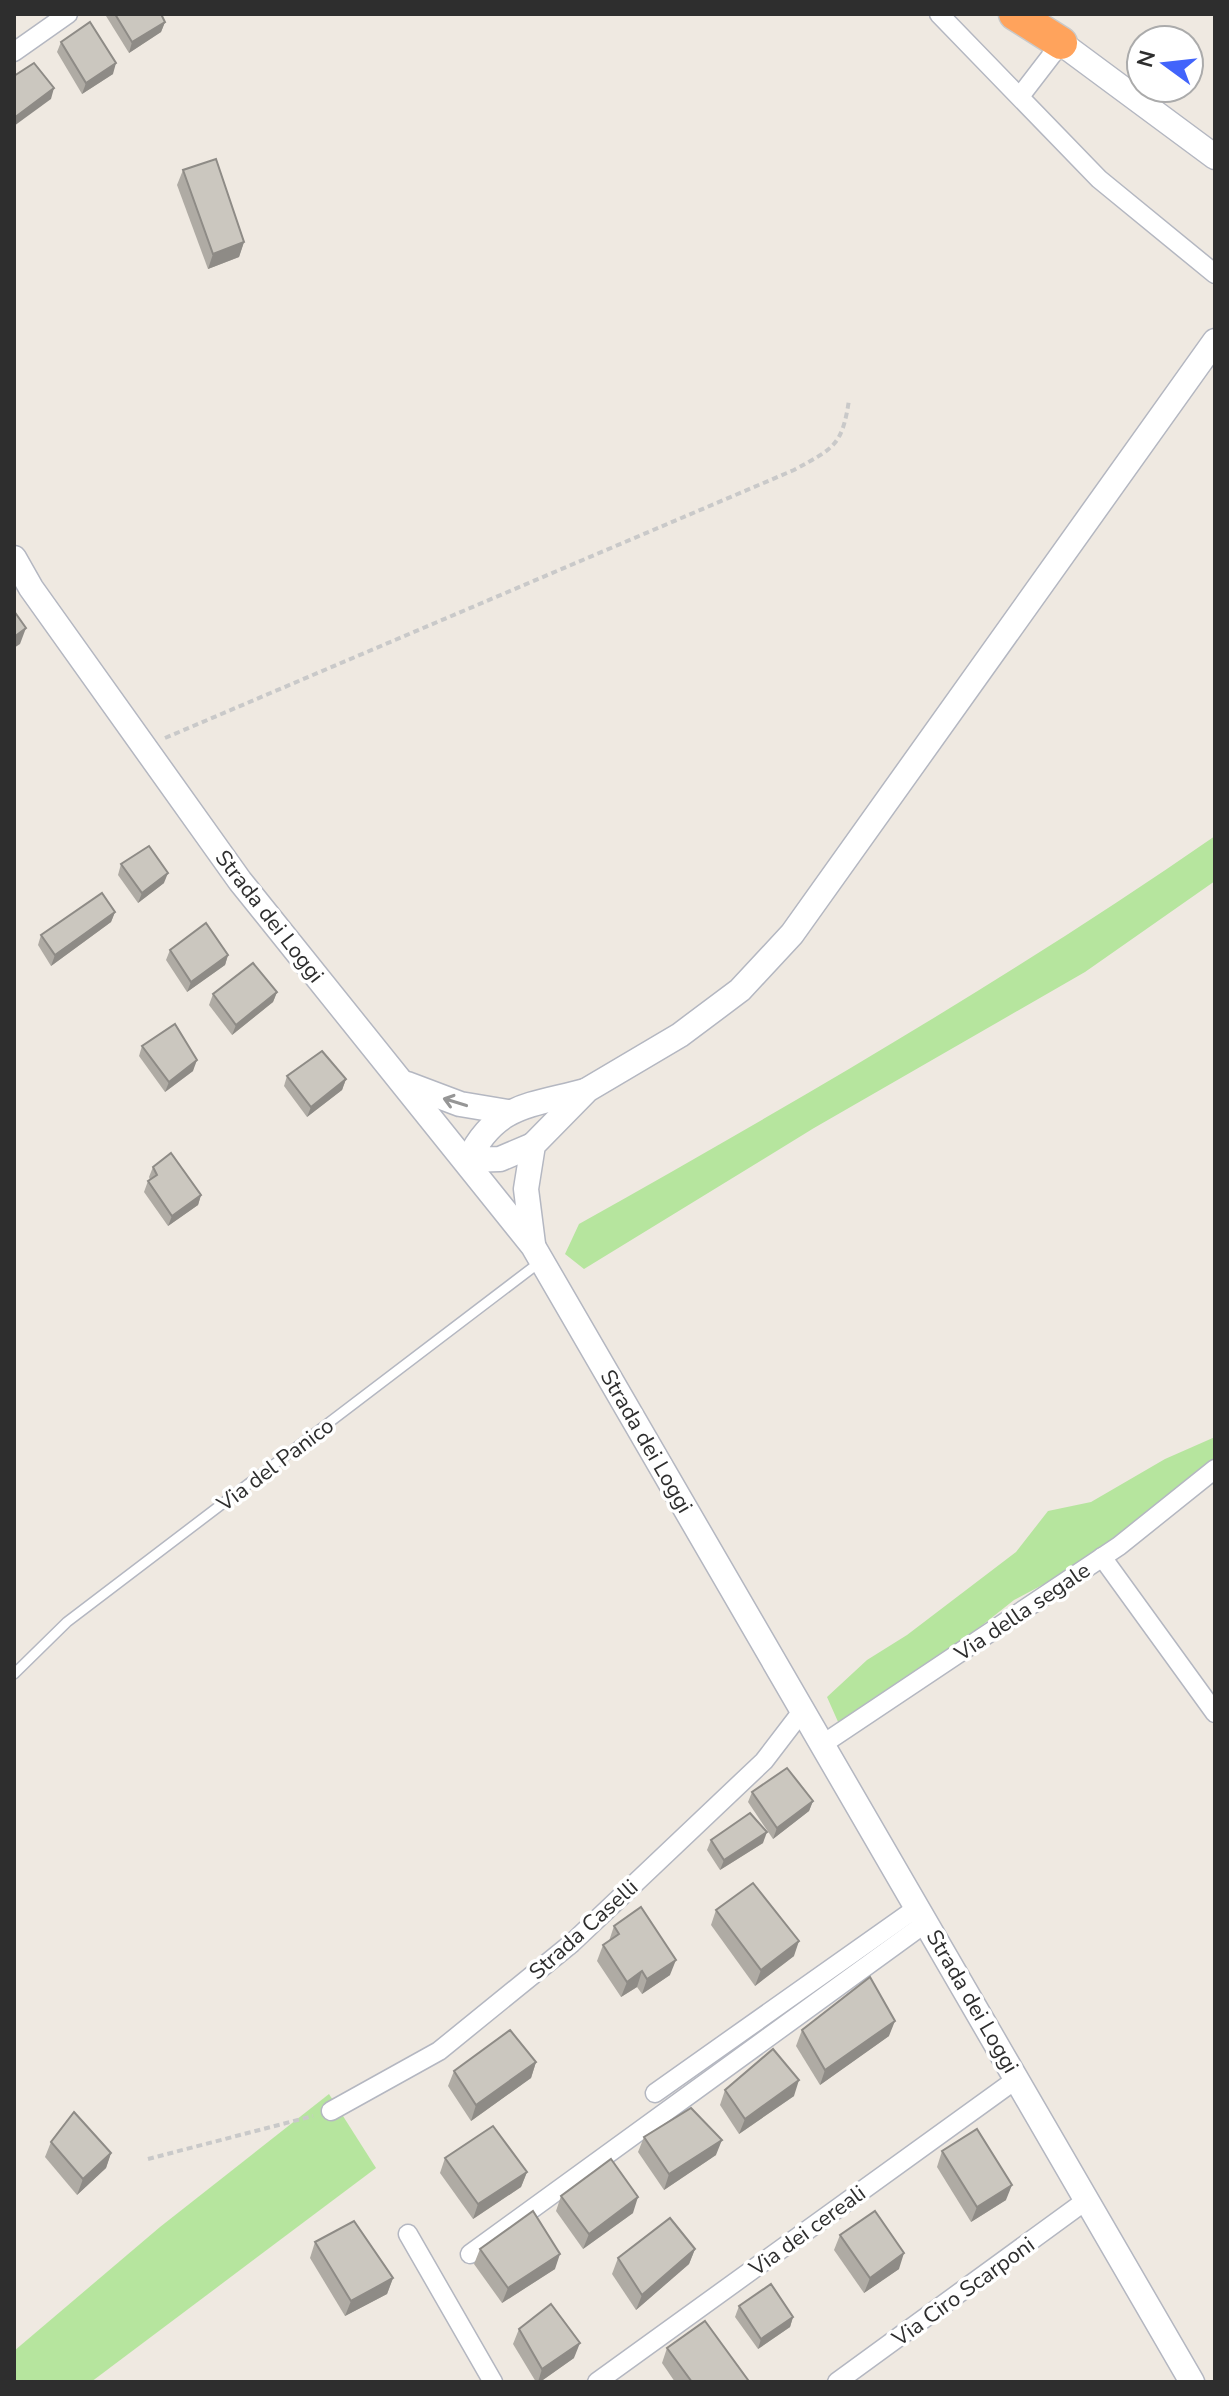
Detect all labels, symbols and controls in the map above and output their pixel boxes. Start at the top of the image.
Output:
north arrow [1125,24,1205,104]
text: N [1130,47,1163,71]
street label: Strada dei Loggi [208,844,331,989]
one-way arrow [443,1093,468,1108]
street label: Strada dei Loggi [593,1364,699,1519]
street label: Via del Panico [210,1411,340,1519]
street label: Via della segale [948,1555,1096,1669]
street label: Strada Caselli [523,1873,645,1987]
street label: Strada dei Loggi [919,1924,1025,2079]
street label: Via dei cereali [742,2178,872,2284]
street label: Via Ciro Scarponi [886,2230,1041,2354]

